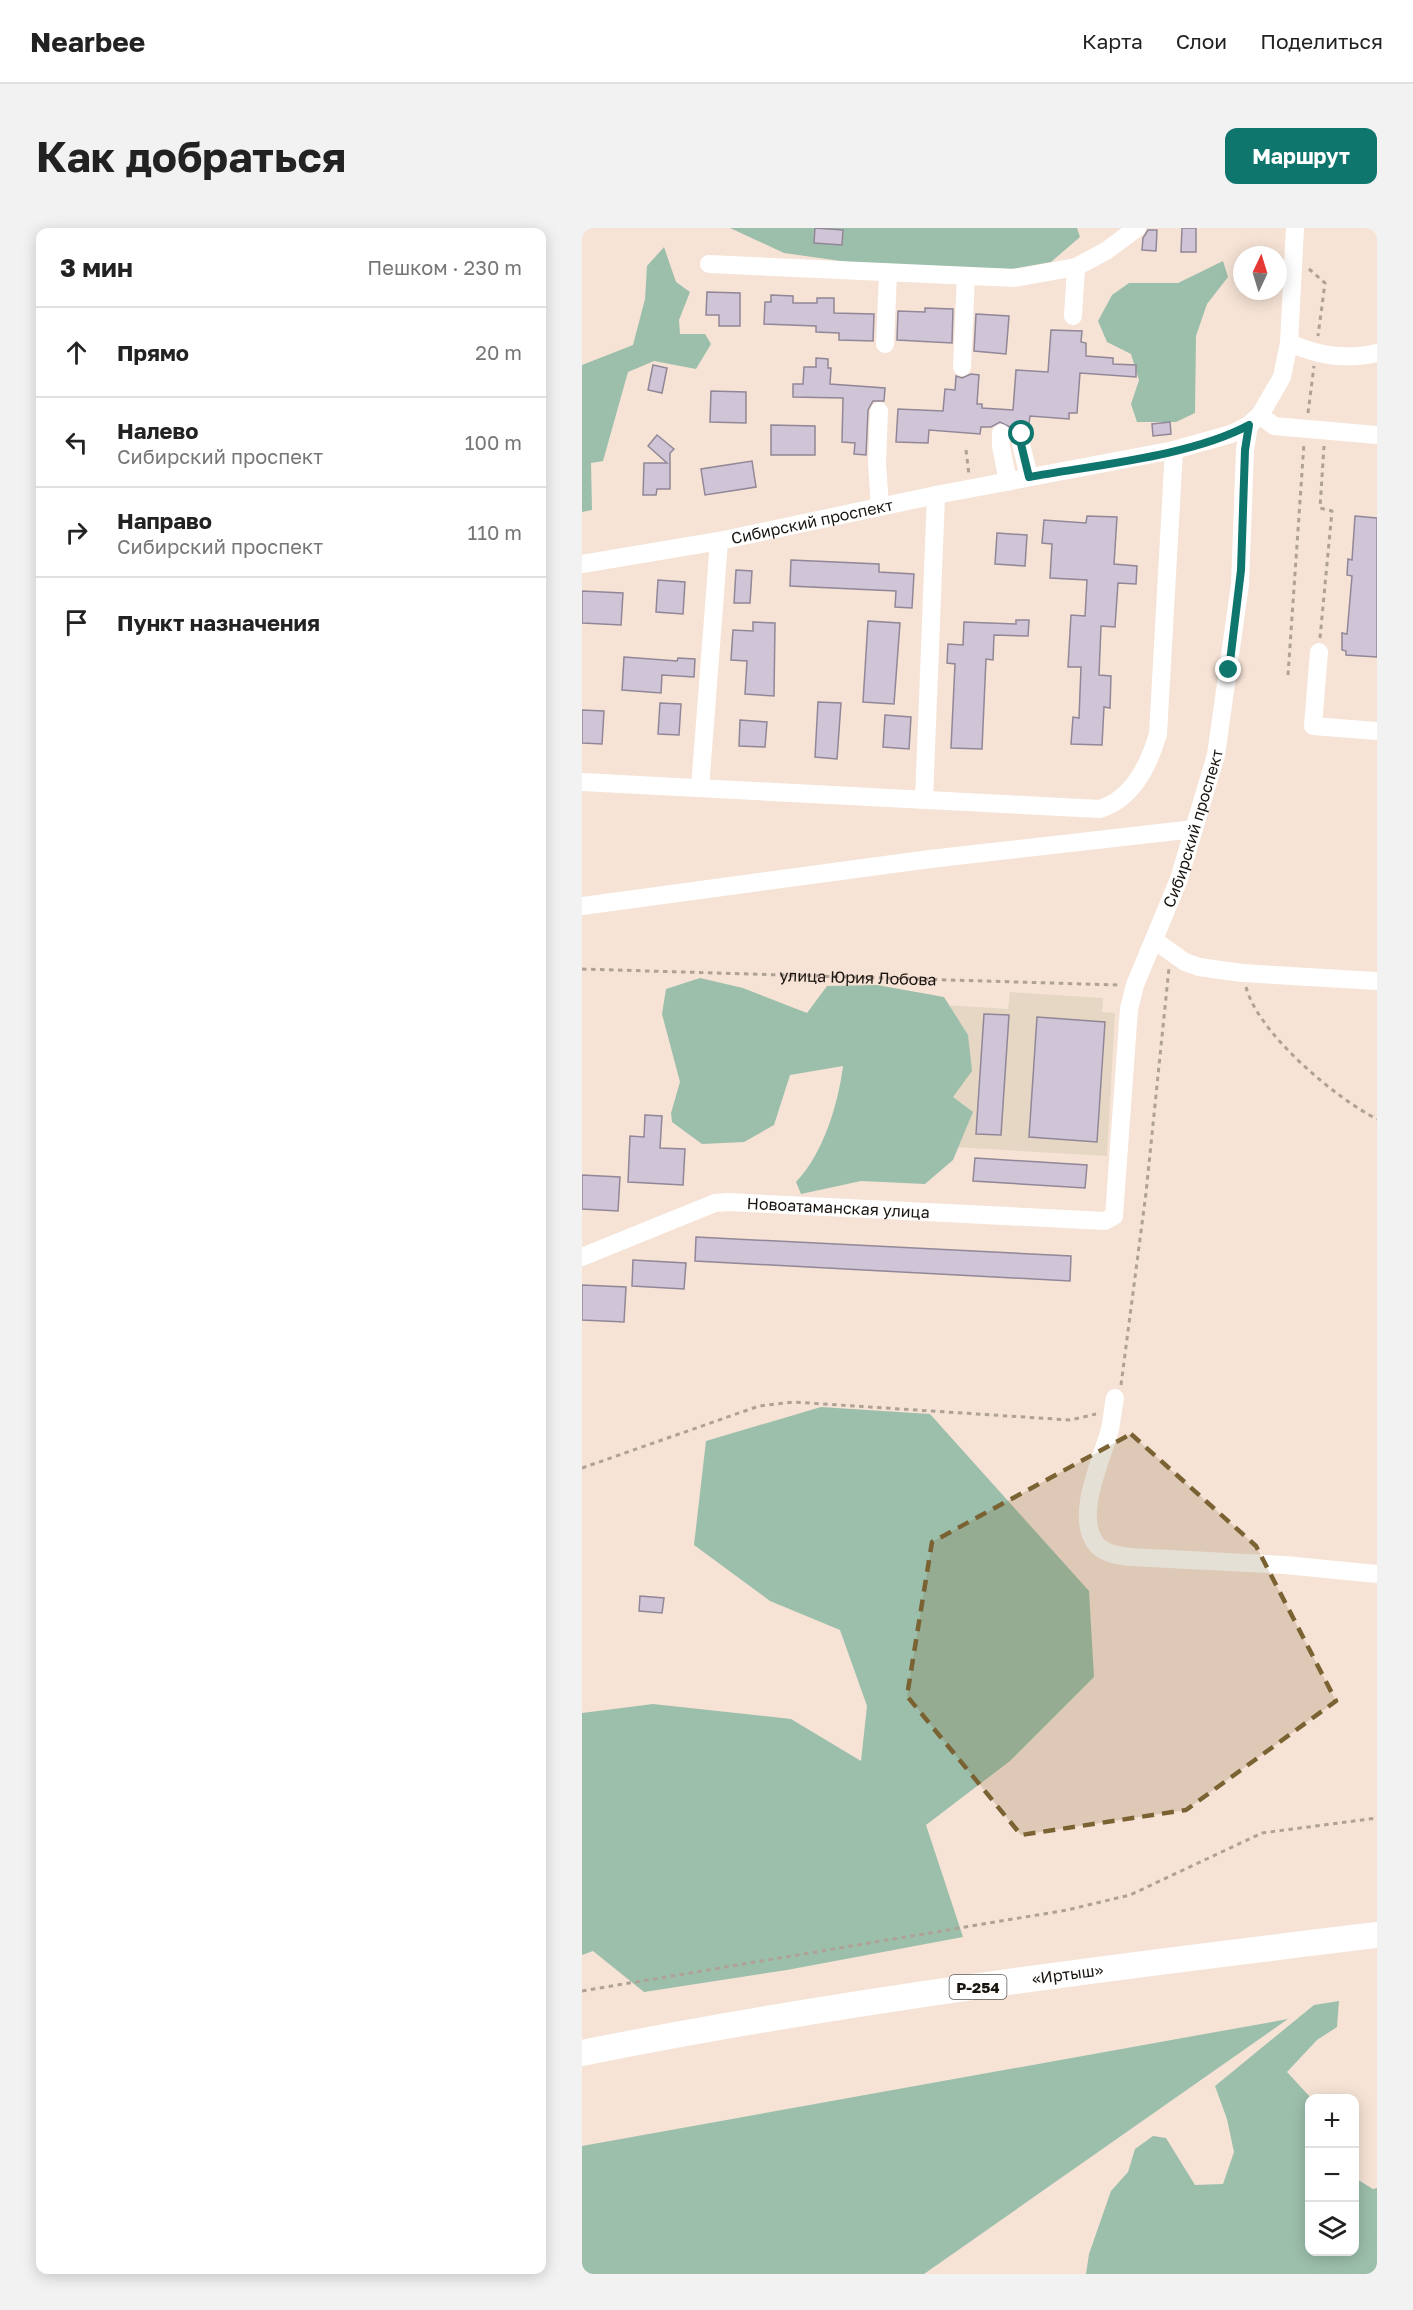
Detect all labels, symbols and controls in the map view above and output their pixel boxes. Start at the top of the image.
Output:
text: Nearbee [30,25,145,58]
text: Карта [1082,28,1143,54]
text: Слои [1176,28,1227,54]
text: Поделиться [1260,28,1383,54]
button: Маршрут [1225,128,1377,184]
text: Как добраться [36,131,346,181]
north arrow [1233,246,1287,300]
text: 3 мин [60,252,133,283]
text: Пешком · 230 m [367,255,522,279]
icon: ahead [60,336,93,369]
text: Прямо [117,339,189,366]
text: 20 m [475,340,522,364]
text: Налево [117,417,199,444]
route start [1008,420,1034,446]
icon: left [60,426,93,459]
text: 100 m [465,430,522,454]
text: Сибирский проспект [117,444,323,468]
street label: Сибирский проспект [729,494,895,548]
text: Направо [117,507,212,534]
icon: right [60,516,93,549]
text: 110 m [468,520,522,544]
text: Сибирский проспект [117,534,323,558]
icon: arrive [60,606,93,639]
text: Пункт назначения [117,609,320,636]
route end [1215,656,1241,682]
street label: Сибирский проспект [1158,748,1227,910]
street label: улица Юрия Лобова [779,965,937,990]
street label: Новоатаманская улица [746,1193,930,1222]
street label: «Иртыш» [1030,1959,1105,1989]
road number: Р-254 [950,1975,1006,1999]
map controls [1305,2094,1359,2256]
button: + [1305,2094,1359,2148]
button: − [1305,2148,1359,2202]
button: layers [1305,2202,1359,2256]

